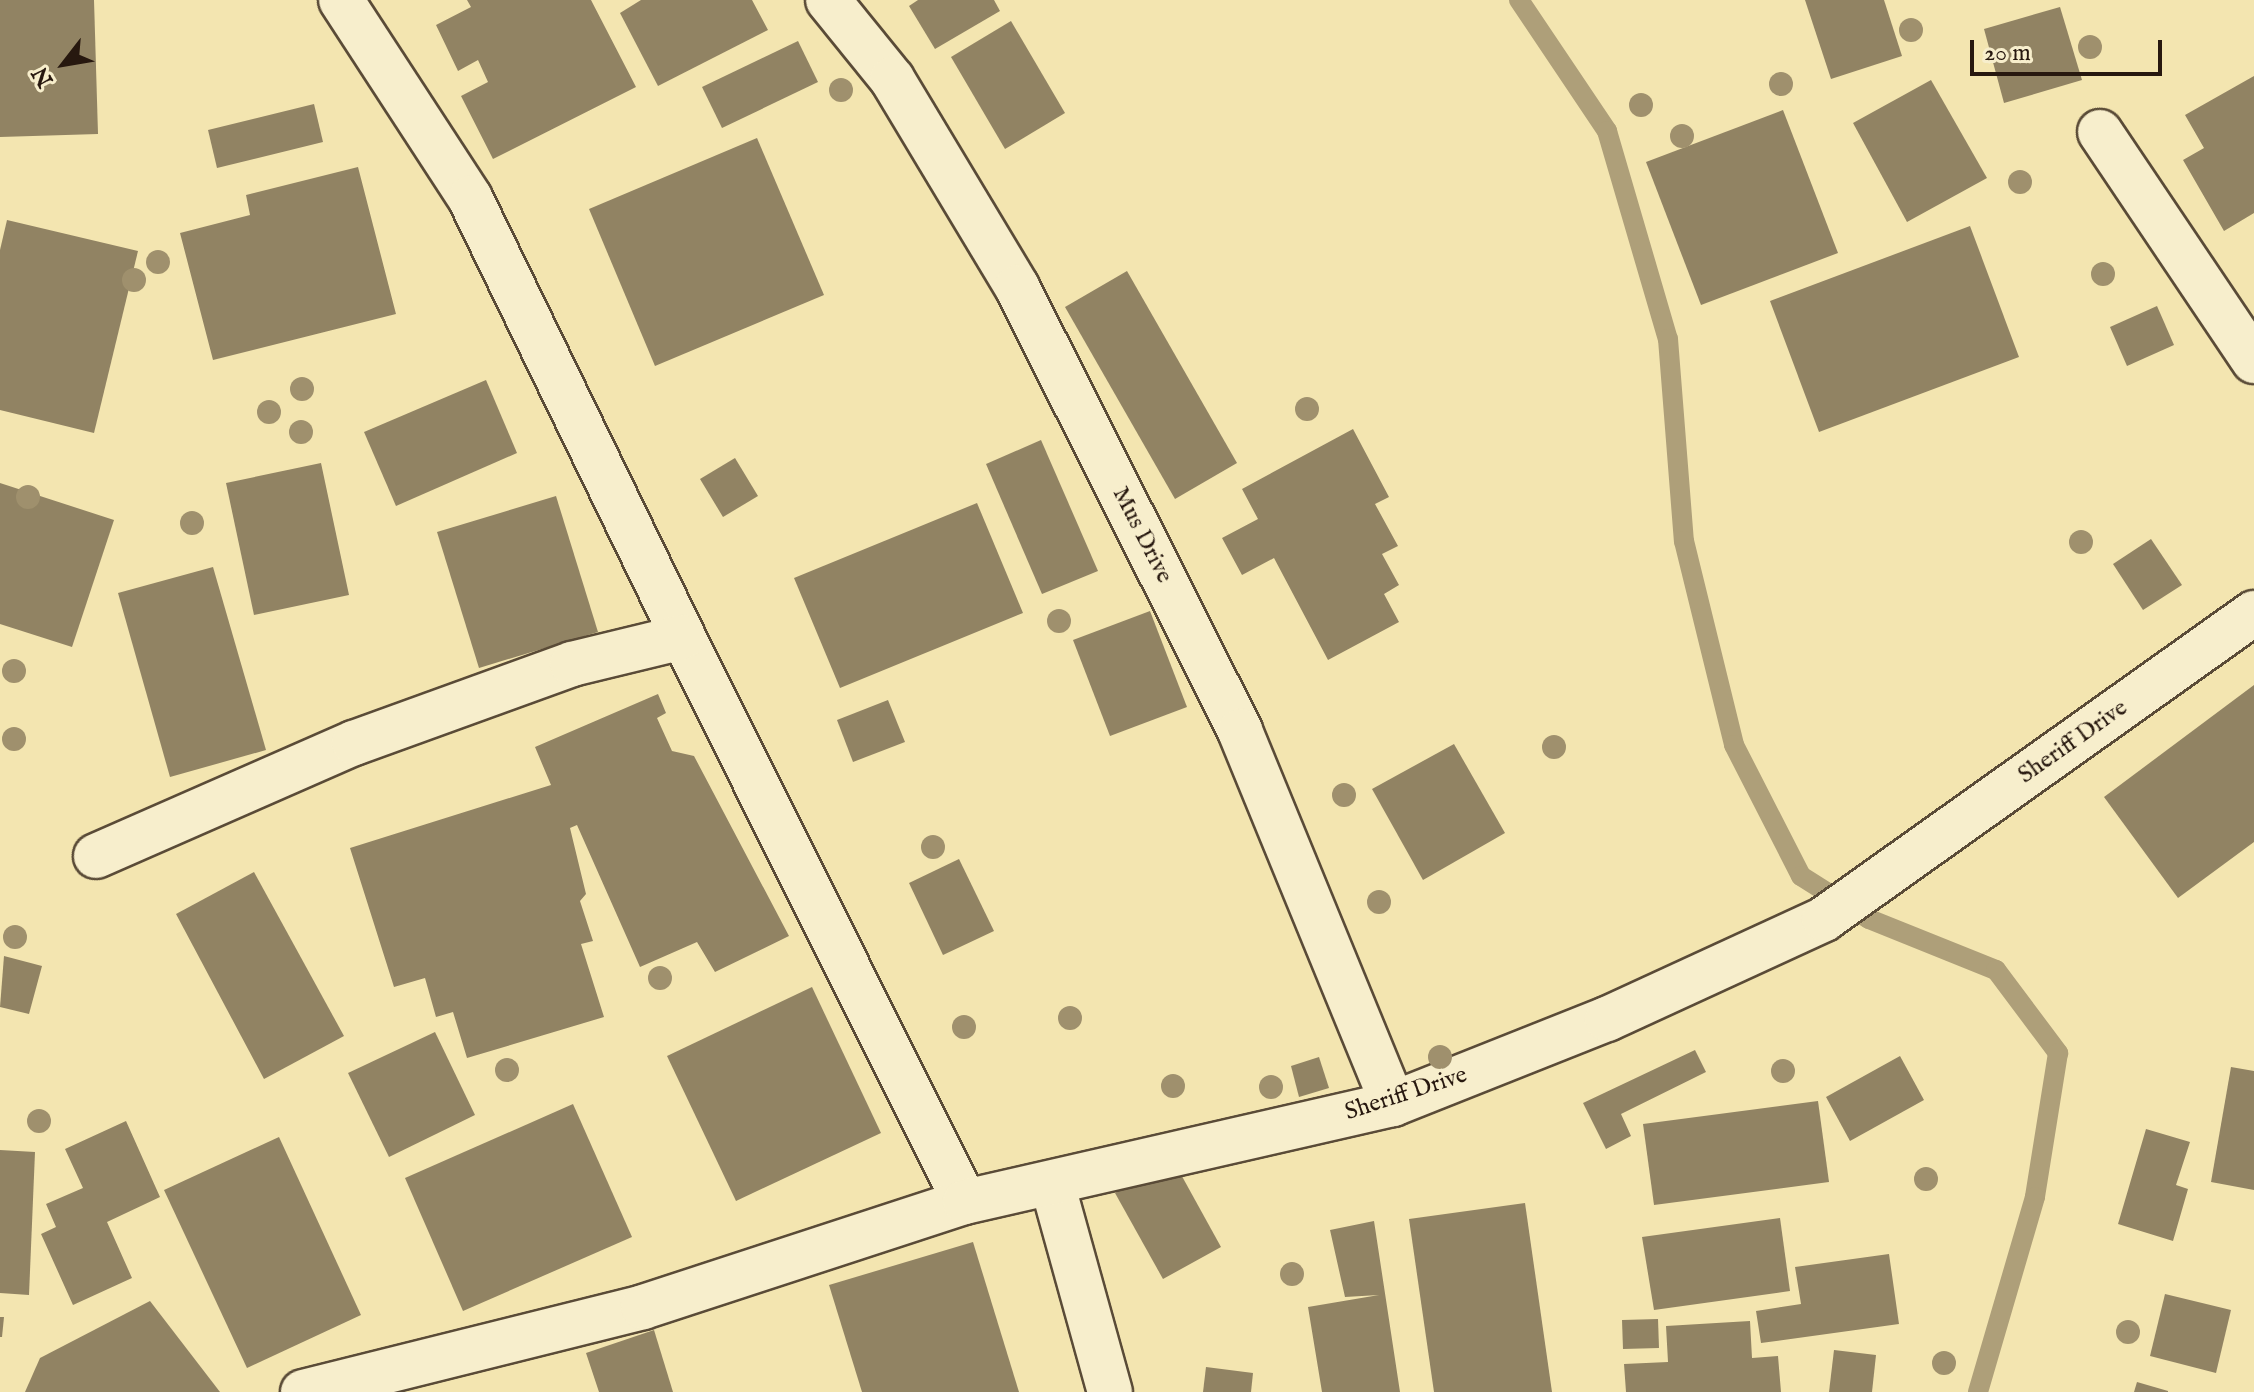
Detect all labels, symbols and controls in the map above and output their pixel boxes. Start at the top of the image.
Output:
north arrow [24,24,104,104]
scale bar [1974,24,2166,74]
text: 20 m [1984,38,2031,69]
text: N [27,61,60,92]
street label: Mus Drive [1105,482,1179,588]
street label: Sheriff Drive [2013,694,2133,790]
street label: Sheriff Drive [1341,1061,1471,1127]

